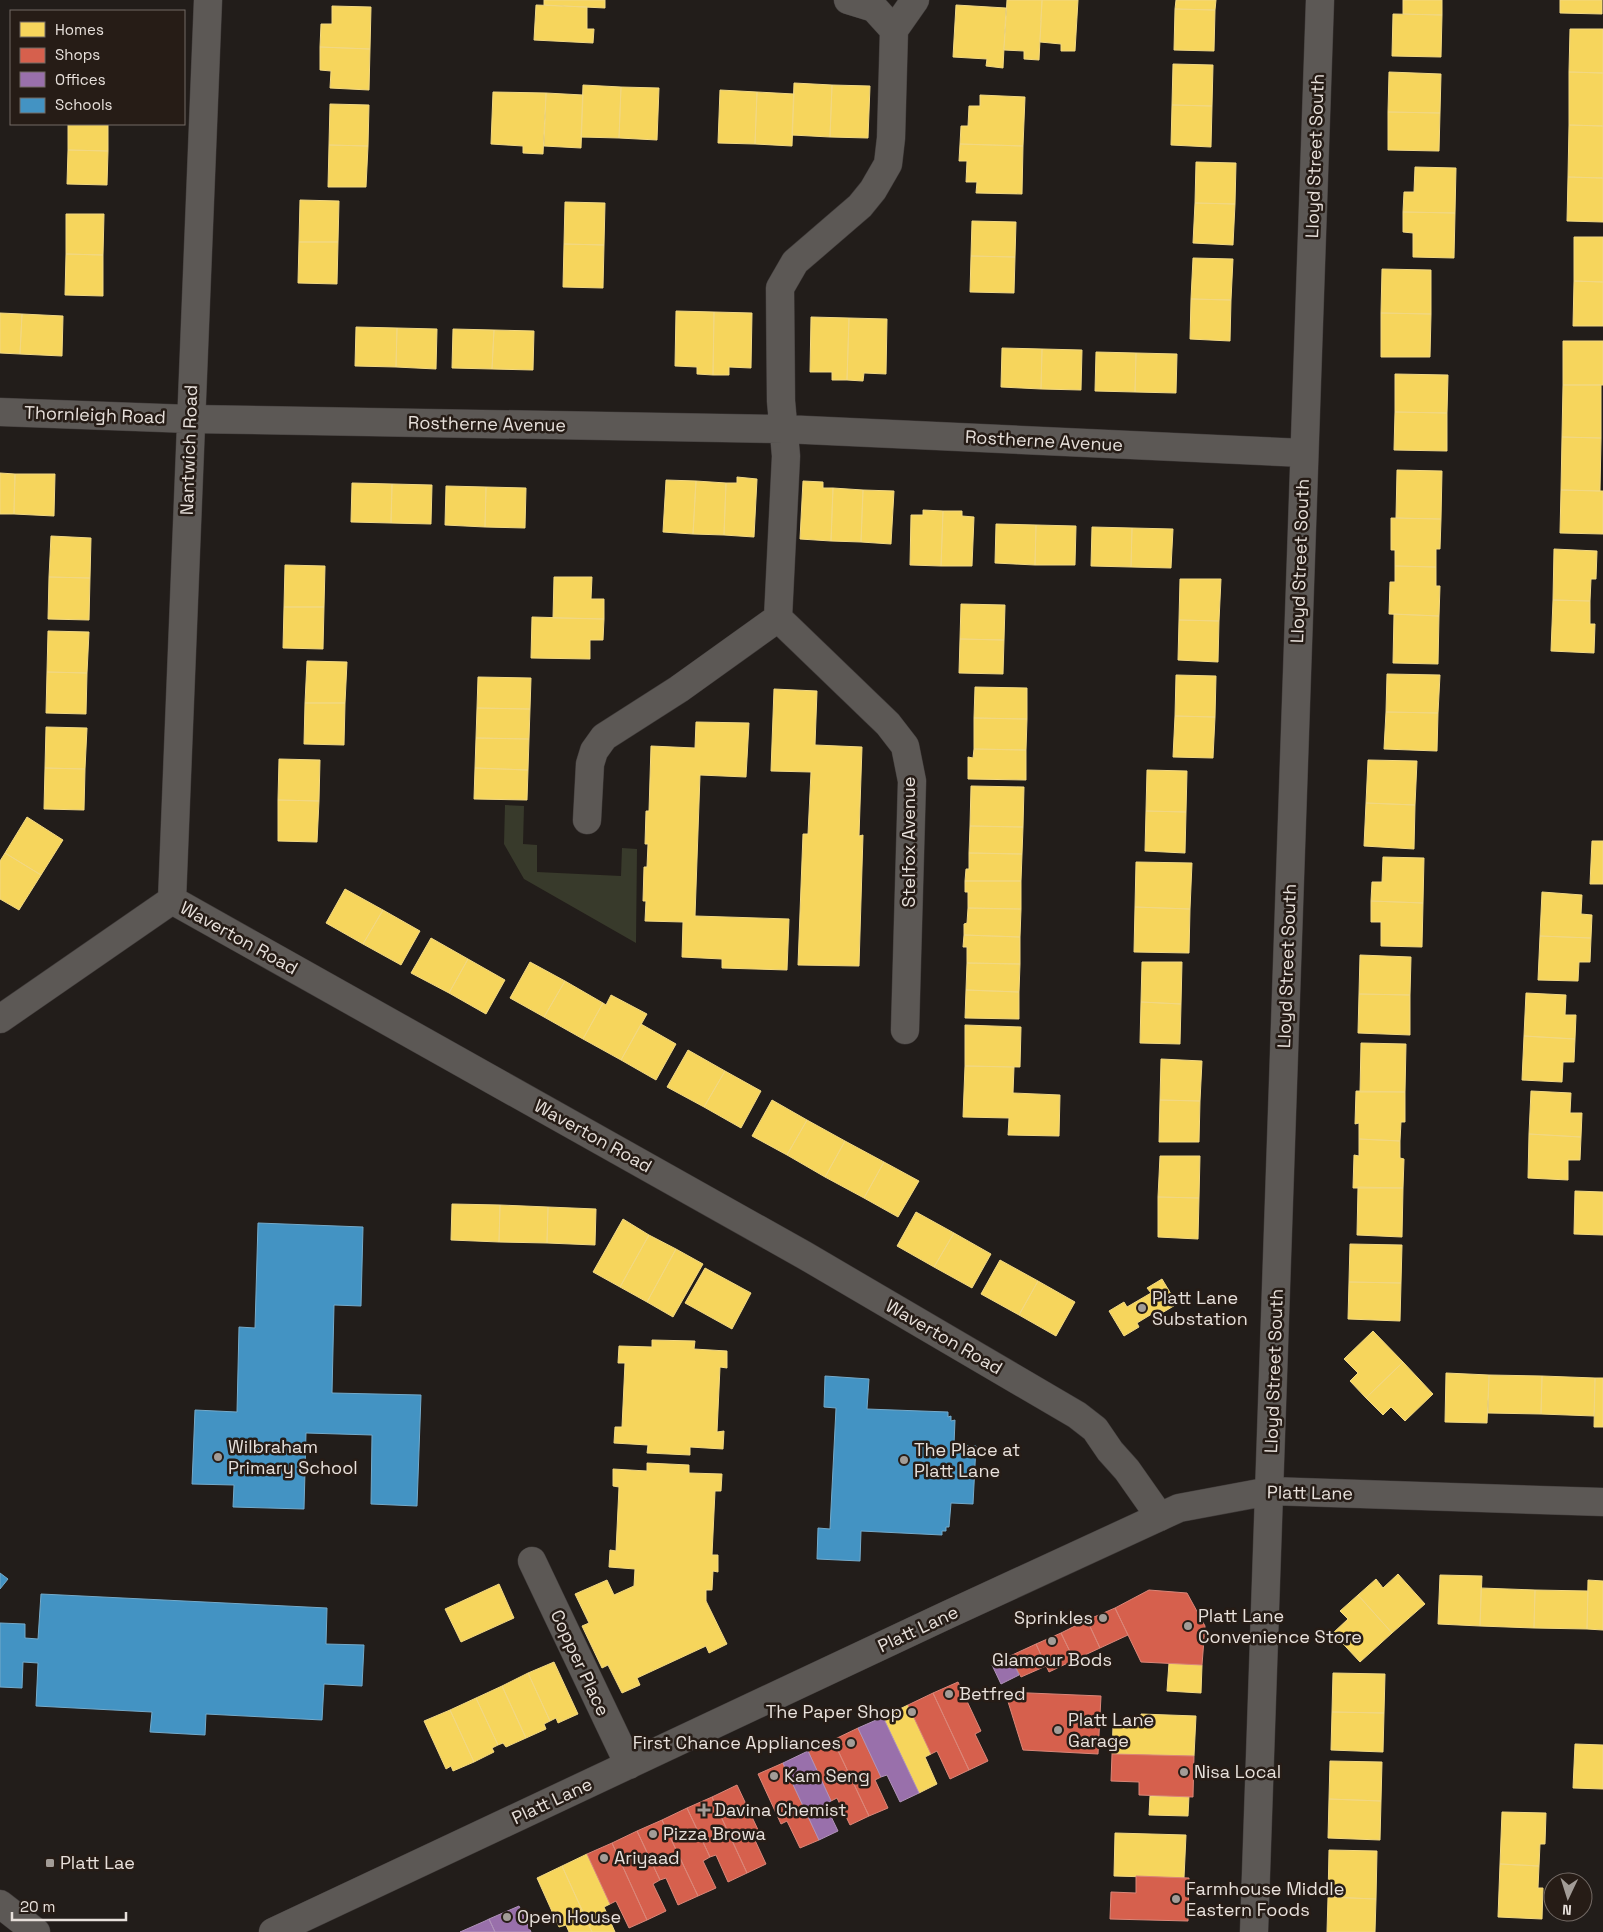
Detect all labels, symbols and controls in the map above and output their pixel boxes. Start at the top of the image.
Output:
legend [10,10,185,125]
text: Homes [55,20,104,39]
text: Shops [55,45,100,64]
text: Offices [55,70,106,89]
street label: Lloyd Street South [1300,73,1329,239]
text: Schools [55,95,113,114]
street label: Nantwich Road [175,384,202,516]
street label: Thornleigh Road [24,401,166,428]
street label: Rostherne Avenue [408,411,566,436]
street label: Rostherne Avenue [964,425,1124,456]
street label: Lloyd Street South [1285,478,1314,644]
street label: Stelfox Avenue [897,777,920,907]
street label: Lloyd Street South [1272,883,1301,1049]
street label: Waverton Road [176,896,302,979]
street label: Waverton Road [530,1094,656,1177]
place label: Platt Lane Substation [1152,1286,1248,1330]
street label: Lloyd Street South [1259,1288,1288,1454]
street label: Waverton Road [882,1294,1007,1379]
marker: Platt Lane Substation [1136,1302,1148,1314]
place label: Wilbraham Primary School [228,1435,358,1479]
place label: The Place at Platt Lane [914,1438,1020,1482]
marker: Wilbraham Primary School [212,1451,224,1463]
marker: The Place at Platt Lane [898,1454,910,1466]
street label: Platt Lane [1267,1480,1353,1505]
street label: Platt Lane [874,1600,962,1657]
place label: Platt Lane Convenience Store [1198,1604,1362,1648]
street label: Copper Place [546,1606,615,1720]
place label: Sprinkles [1014,1606,1093,1629]
marker: Sprinkles [1097,1612,1109,1624]
marker: Platt Lane Convenience Store [1182,1620,1194,1632]
marker: Glamour Bods [1046,1635,1058,1647]
place label: Glamour Bods [992,1648,1112,1671]
place label: Betfred [959,1682,1026,1705]
marker: Betfred [943,1688,955,1700]
place label: The Paper Shop [766,1700,902,1723]
marker: The Paper Shop [906,1706,918,1718]
place label: Platt Lane Garage [1068,1708,1154,1752]
marker: Platt Lane Garage [1052,1724,1064,1736]
place label: First Chance Appliances [633,1731,841,1754]
marker: First Chance Appliances [845,1737,857,1749]
place label: Nisa Local [1194,1760,1281,1783]
place label: Kam Seng [784,1764,870,1787]
marker: Nisa Local [1178,1766,1190,1778]
marker: Kam Seng [768,1770,780,1782]
street label: Platt Lane [508,1772,596,1829]
place label: Davina Chemist [714,1798,847,1821]
marker: Davina Chemist [698,1804,710,1816]
place label: Pizza Browa [663,1822,766,1845]
marker: Pizza Browa [647,1828,659,1840]
place label: Ariyaad [614,1846,680,1869]
place label: Platt Lae [60,1851,135,1874]
marker: Ariyaad [598,1852,610,1864]
marker: Platt Lae [44,1857,56,1869]
north arrow [1543,1872,1593,1922]
place label: Farmhouse Middle Eastern Foods [1186,1877,1344,1921]
scale bar [12,1890,126,1922]
marker: Farmhouse Middle Eastern Foods [1170,1893,1182,1905]
text: 20 m [20,1897,55,1916]
text: N [1562,1901,1572,1919]
place label: Open House [517,1905,621,1928]
marker: Open House [501,1911,513,1923]

